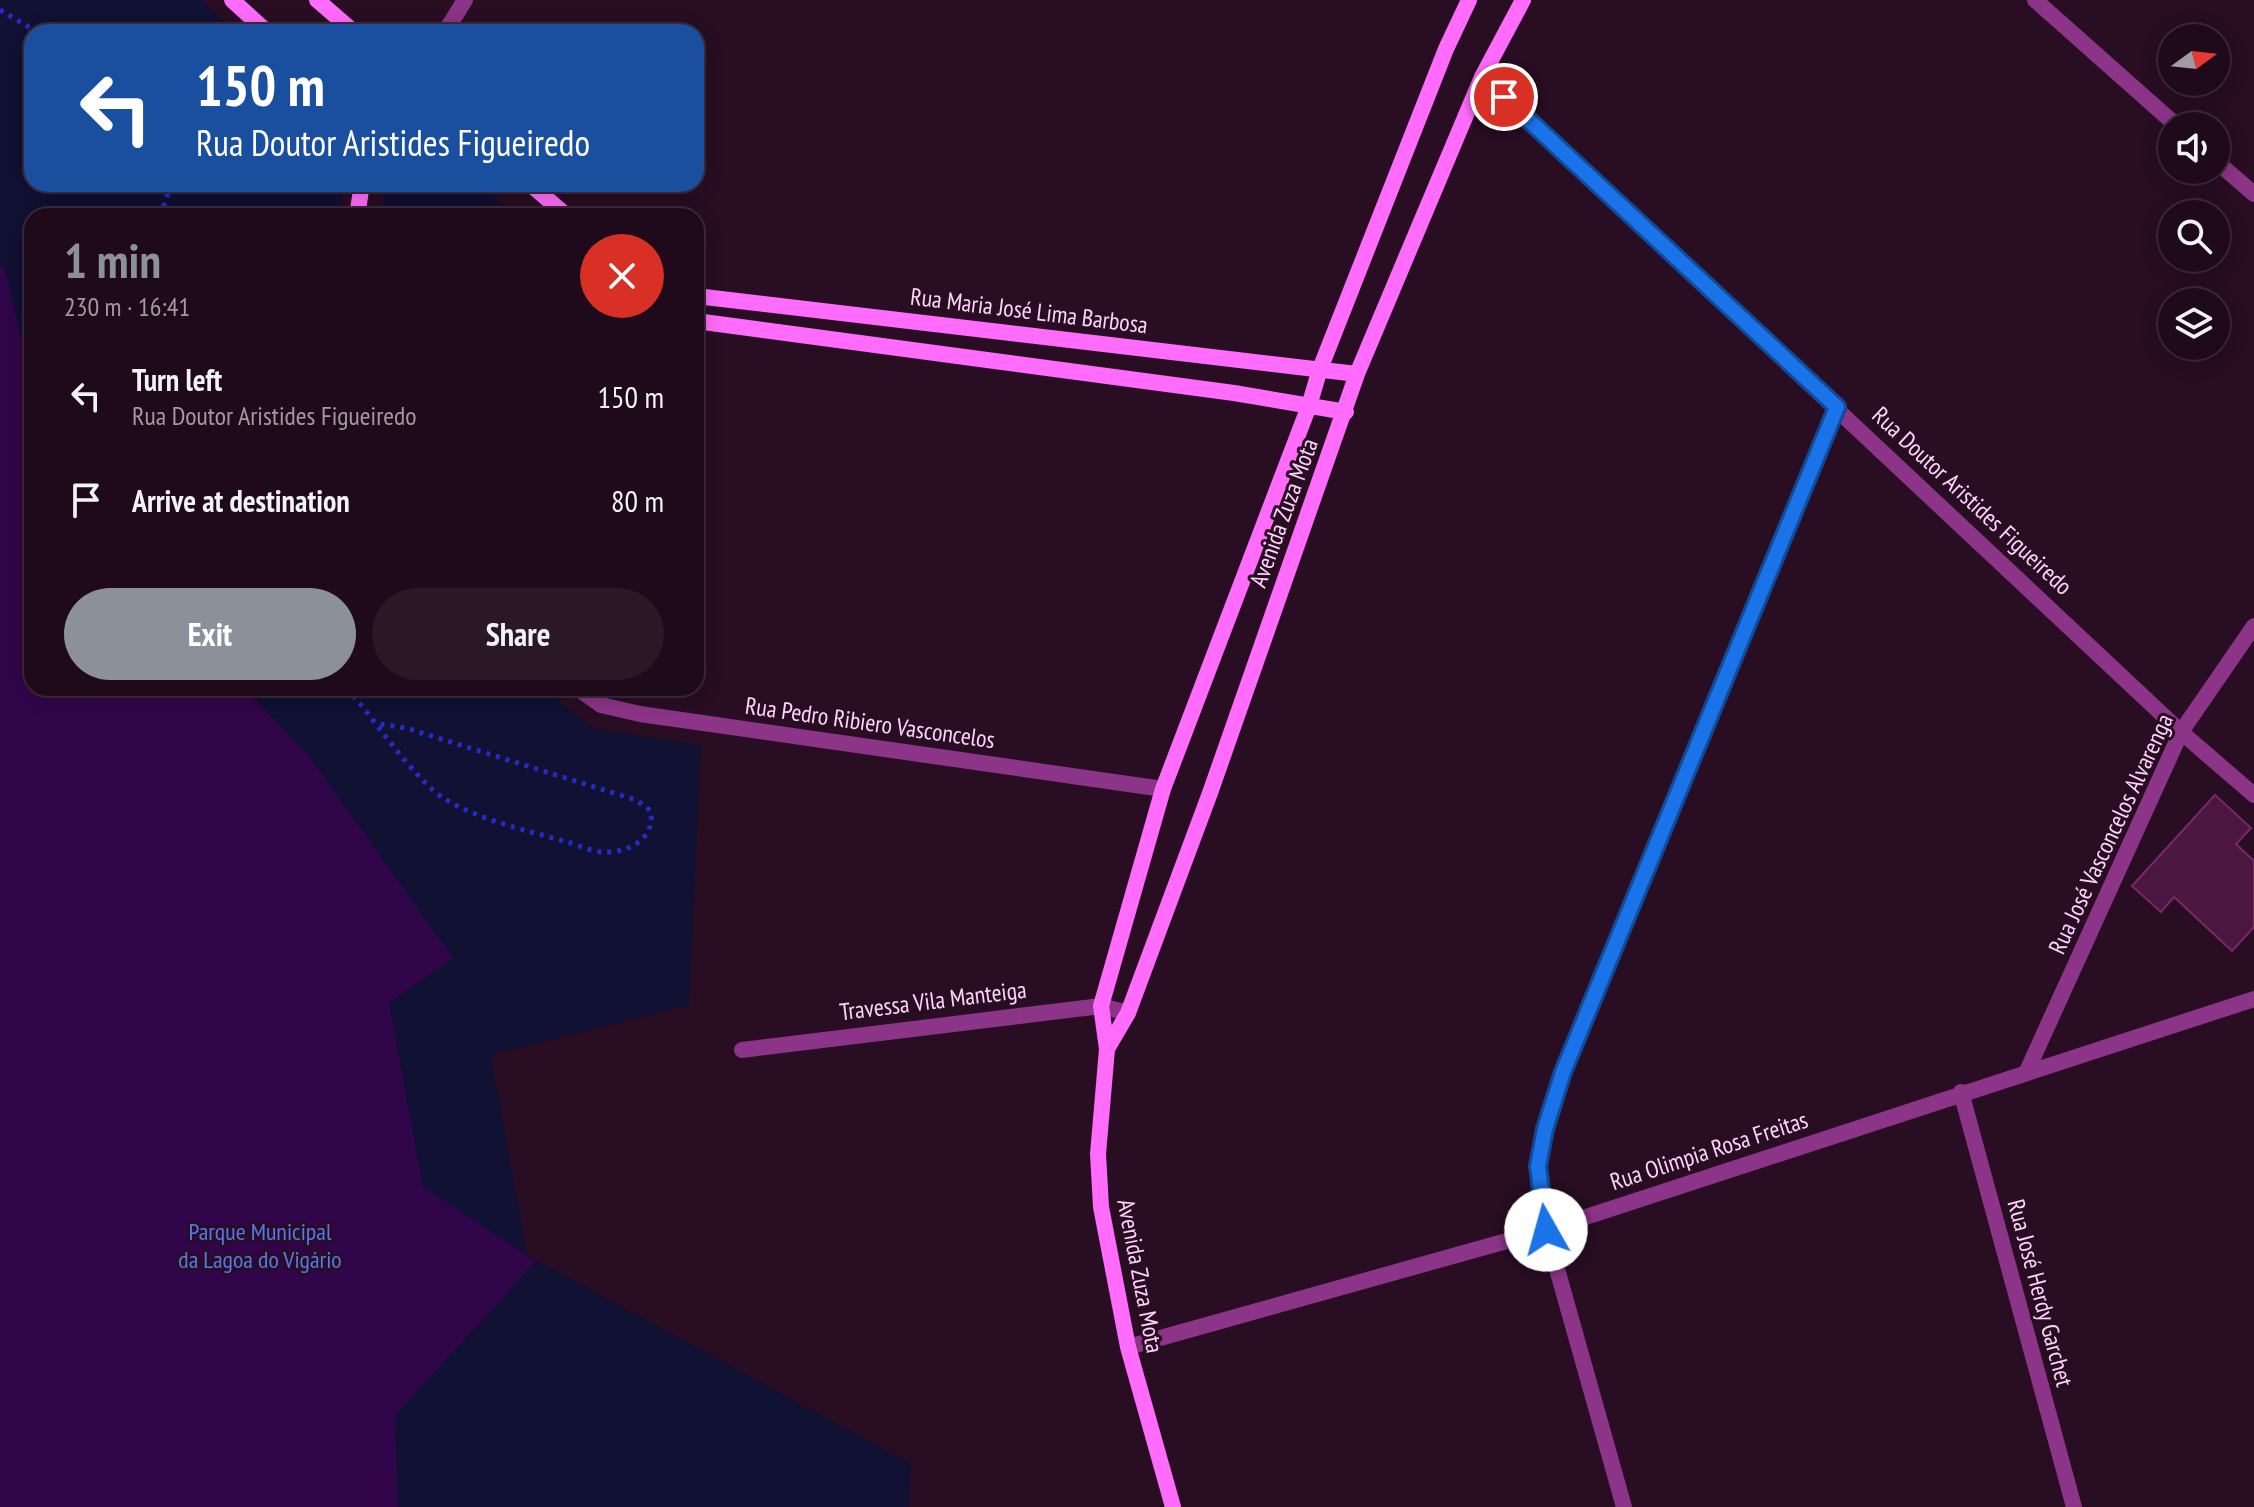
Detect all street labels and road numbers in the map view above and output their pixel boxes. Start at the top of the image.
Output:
street label: Rua Maria José Lima Barbosa [909,281,1149,340]
street label: Rua Doutor Aristides Figueiredo [1866,400,2079,602]
street label: Avenida Zuza Mota [1242,434,1325,591]
street label: Rua Pedro Ribiero Vasconcelos [743,690,997,755]
street label: Rua José Vasconcelos Alvarenga [2041,709,2180,959]
street label: Travessa Vila Manteiga [838,974,1028,1027]
street label: Rua Olimpia Rosa Freitas [1606,1104,1812,1197]
street label: Avenida Zuza Mota [1110,1196,1171,1355]
street label: Rua José Herdy Garchet [2001,1196,2080,1390]

